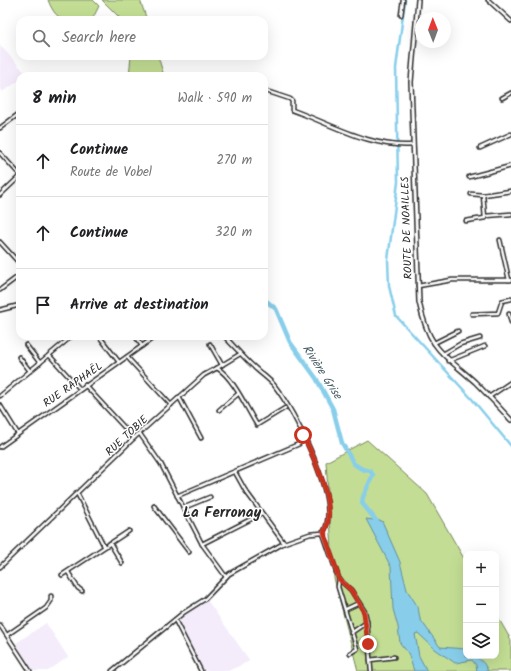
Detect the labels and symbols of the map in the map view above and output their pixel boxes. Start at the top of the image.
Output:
north arrow [415,12,451,48]
street label: ROUTE DE NOAILLES [396,176,418,280]
water label: Rivière Grise [297,341,348,404]
street label: RUE RAPHAËL [39,358,107,412]
street label: RUE TOBIE [101,411,153,461]
route start [294,426,312,444]
district label: La Ferronay [183,501,261,525]
route end [359,635,377,653]

